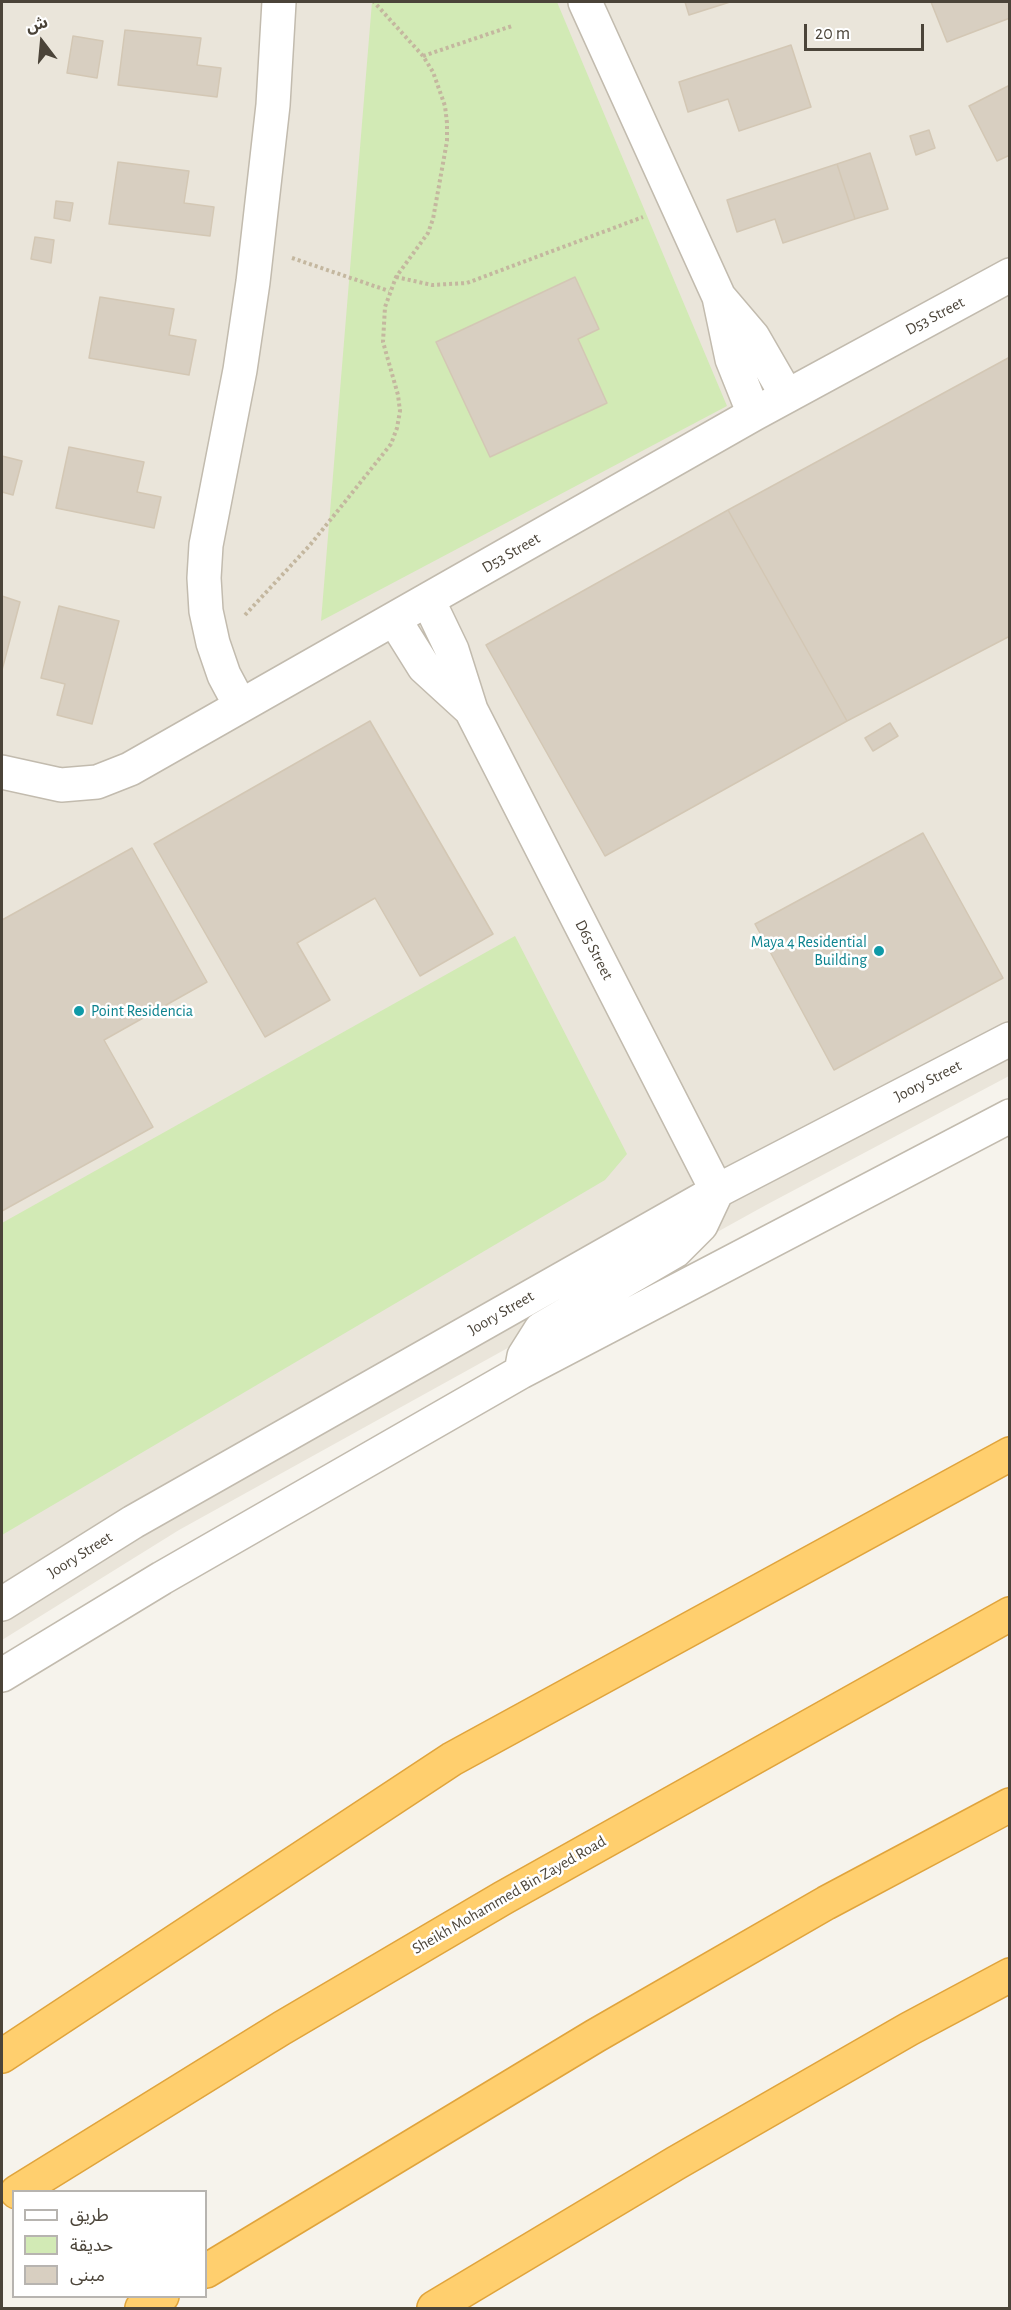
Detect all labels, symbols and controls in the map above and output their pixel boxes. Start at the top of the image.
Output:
north arrow [12,12,72,72]
scale bar [807,12,927,50]
text: ش [24,14,50,35]
text: 20 m [815,25,850,43]
street label: D53 Street [902,293,968,339]
street label: D53 Street [479,529,543,577]
street label: D65 Street [571,917,617,983]
place label: Maya 4 Residential Building [751,932,867,970]
marker: Maya 4 Residential Building [872,944,886,958]
place label: Point Residencia [91,1001,193,1021]
marker: Point Residencia [72,1004,86,1018]
street label: Joory Street [891,1056,965,1106]
street label: Joory Street [465,1287,537,1339]
street label: Joory Street [44,1528,116,1582]
street label: Sheikh Mohammed Bin Zayed Road [409,1832,609,1958]
legend [12,2190,207,2298]
text: طريق [70,2207,109,2225]
text: حديقة [70,2237,113,2255]
text: مبنى [70,2267,105,2285]

